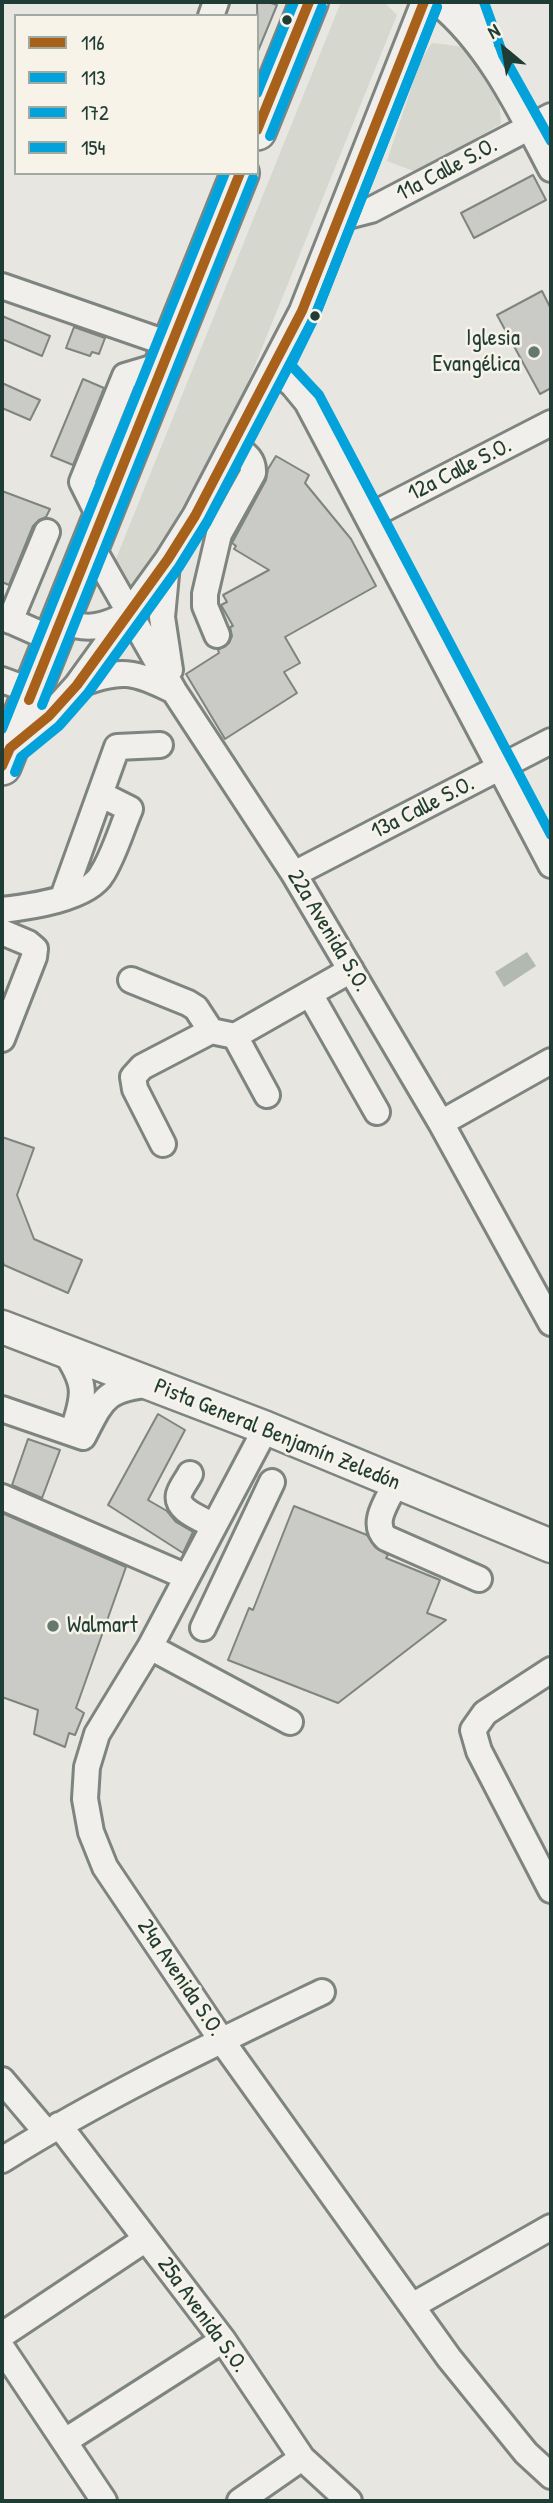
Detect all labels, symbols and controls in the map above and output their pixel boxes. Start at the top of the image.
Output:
unlabelled marker [280,13,294,27]
legend [14,14,259,175]
north arrow [469,14,539,84]
text: N [483,17,504,45]
text: 116 [81,28,105,57]
text: 113 [81,63,106,92]
text: 172 [81,98,109,127]
street label: 11a Calle S.O. [392,132,502,208]
text: 154 [81,133,105,162]
unlabelled marker [308,309,322,323]
place label: Iglesia Evangélica [433,325,520,379]
marker: Iglesia Evangélica [526,344,542,360]
street label: 12a Calle S.O. [404,432,516,508]
street label: 13a Calle S.O. [367,770,479,846]
street label: 22a Avenida S.O. [281,865,375,997]
street label: Pista General Benjamín Zeledón [150,1373,404,1497]
place label: Walmart [67,1612,138,1640]
marker: Walmart [45,1618,61,1634]
street label: 24a Avenida S.O. [131,1914,229,2042]
street label: 25a Avenida S.O. [151,2252,253,2378]

